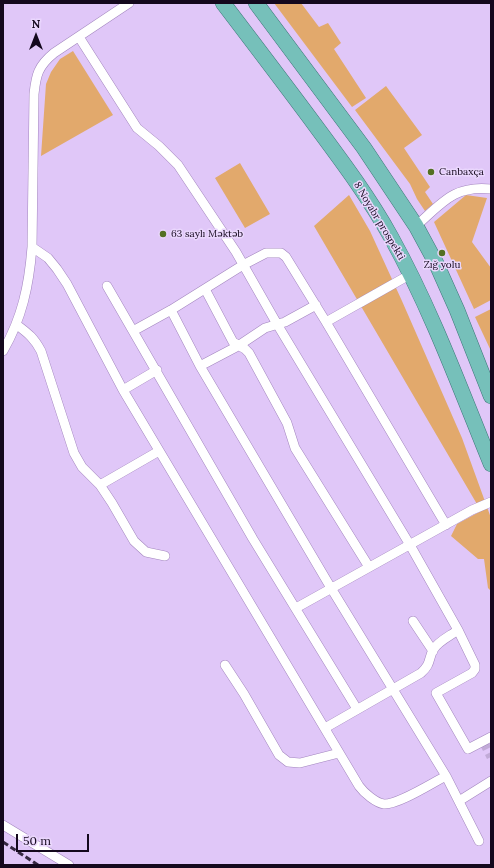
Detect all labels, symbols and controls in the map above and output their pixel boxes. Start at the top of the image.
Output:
north arrow [16,16,56,56]
text: N [32,17,40,31]
place label: Canbaxça [439,166,484,178]
marker: Canbaxça [426,167,436,177]
street label: 8 Noyabr prospekti [351,180,407,262]
place label: 63 saylı Məktəb [171,228,243,240]
marker: 63 saylı Məktəb [158,229,168,239]
marker: Zığ yolu [437,248,447,258]
place label: Zığ yolu [424,259,460,271]
scale bar [18,826,91,852]
text: 50 m [23,833,51,848]

